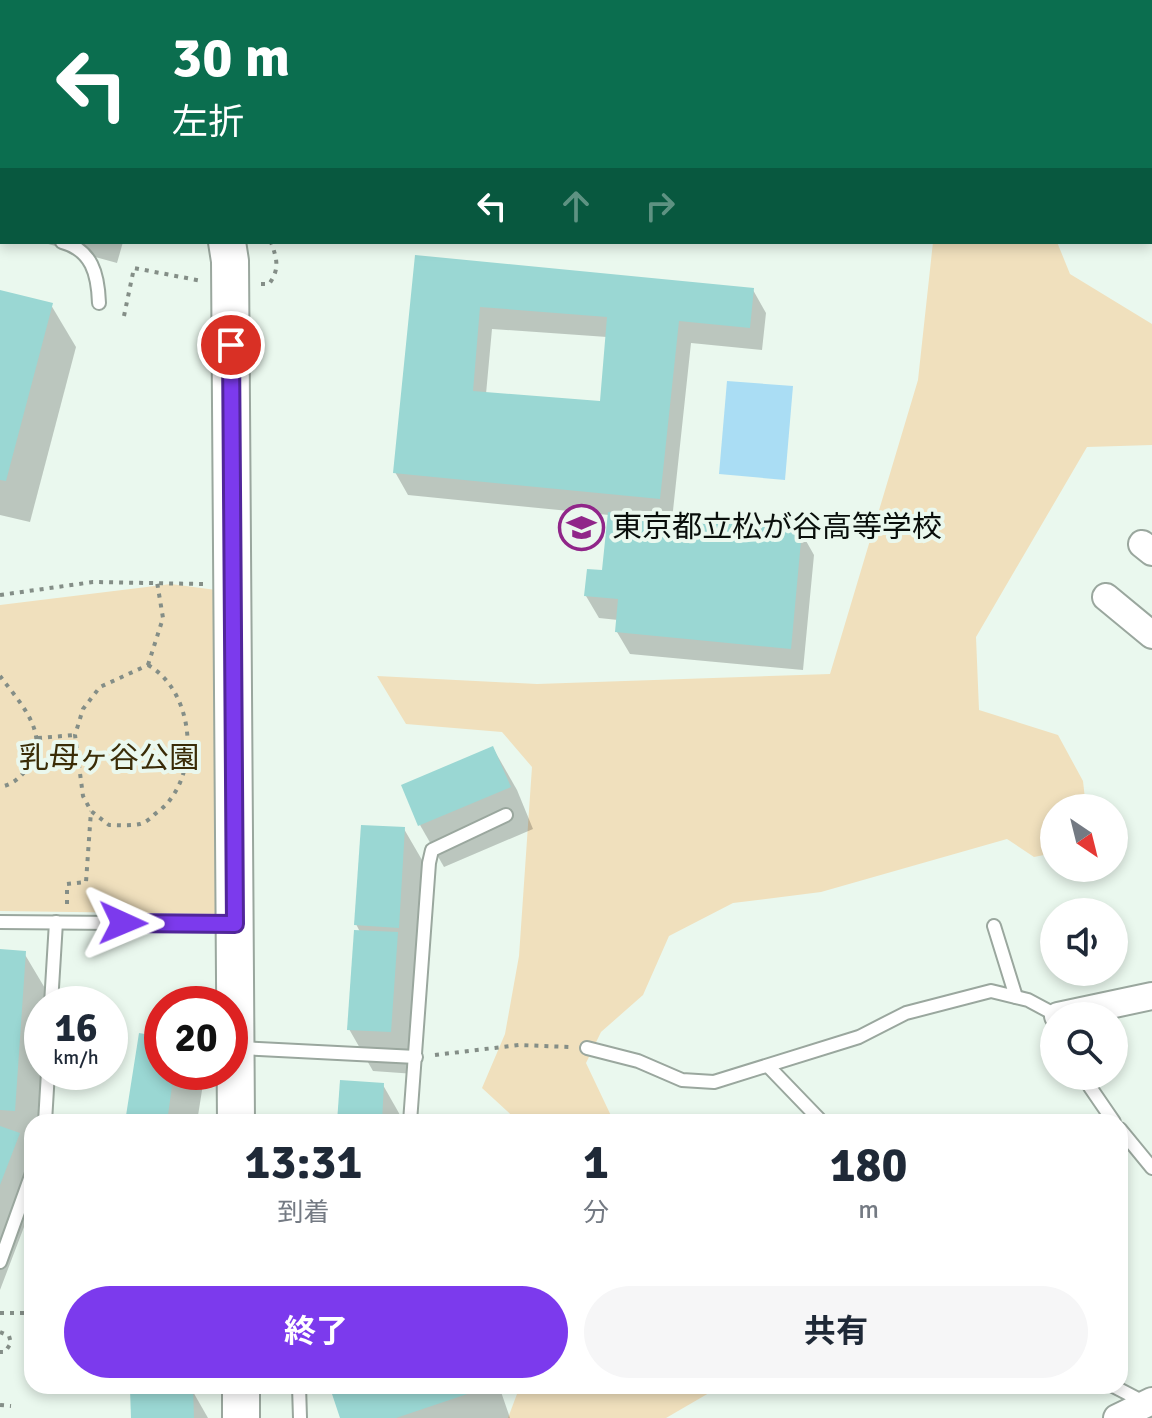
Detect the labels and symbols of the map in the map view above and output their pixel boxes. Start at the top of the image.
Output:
pin [197,311,265,379]
school or university icon: 東京都立松が谷高等学校 [557,503,605,551]
place label: 東京都立松が谷高等学校 [612,509,942,546]
park label: 乳母ヶ谷公園 [19,740,199,777]
north arrow [1040,794,1128,882]
position arrow [81,881,165,965]
speed limit sign: 20 [144,986,248,1090]

